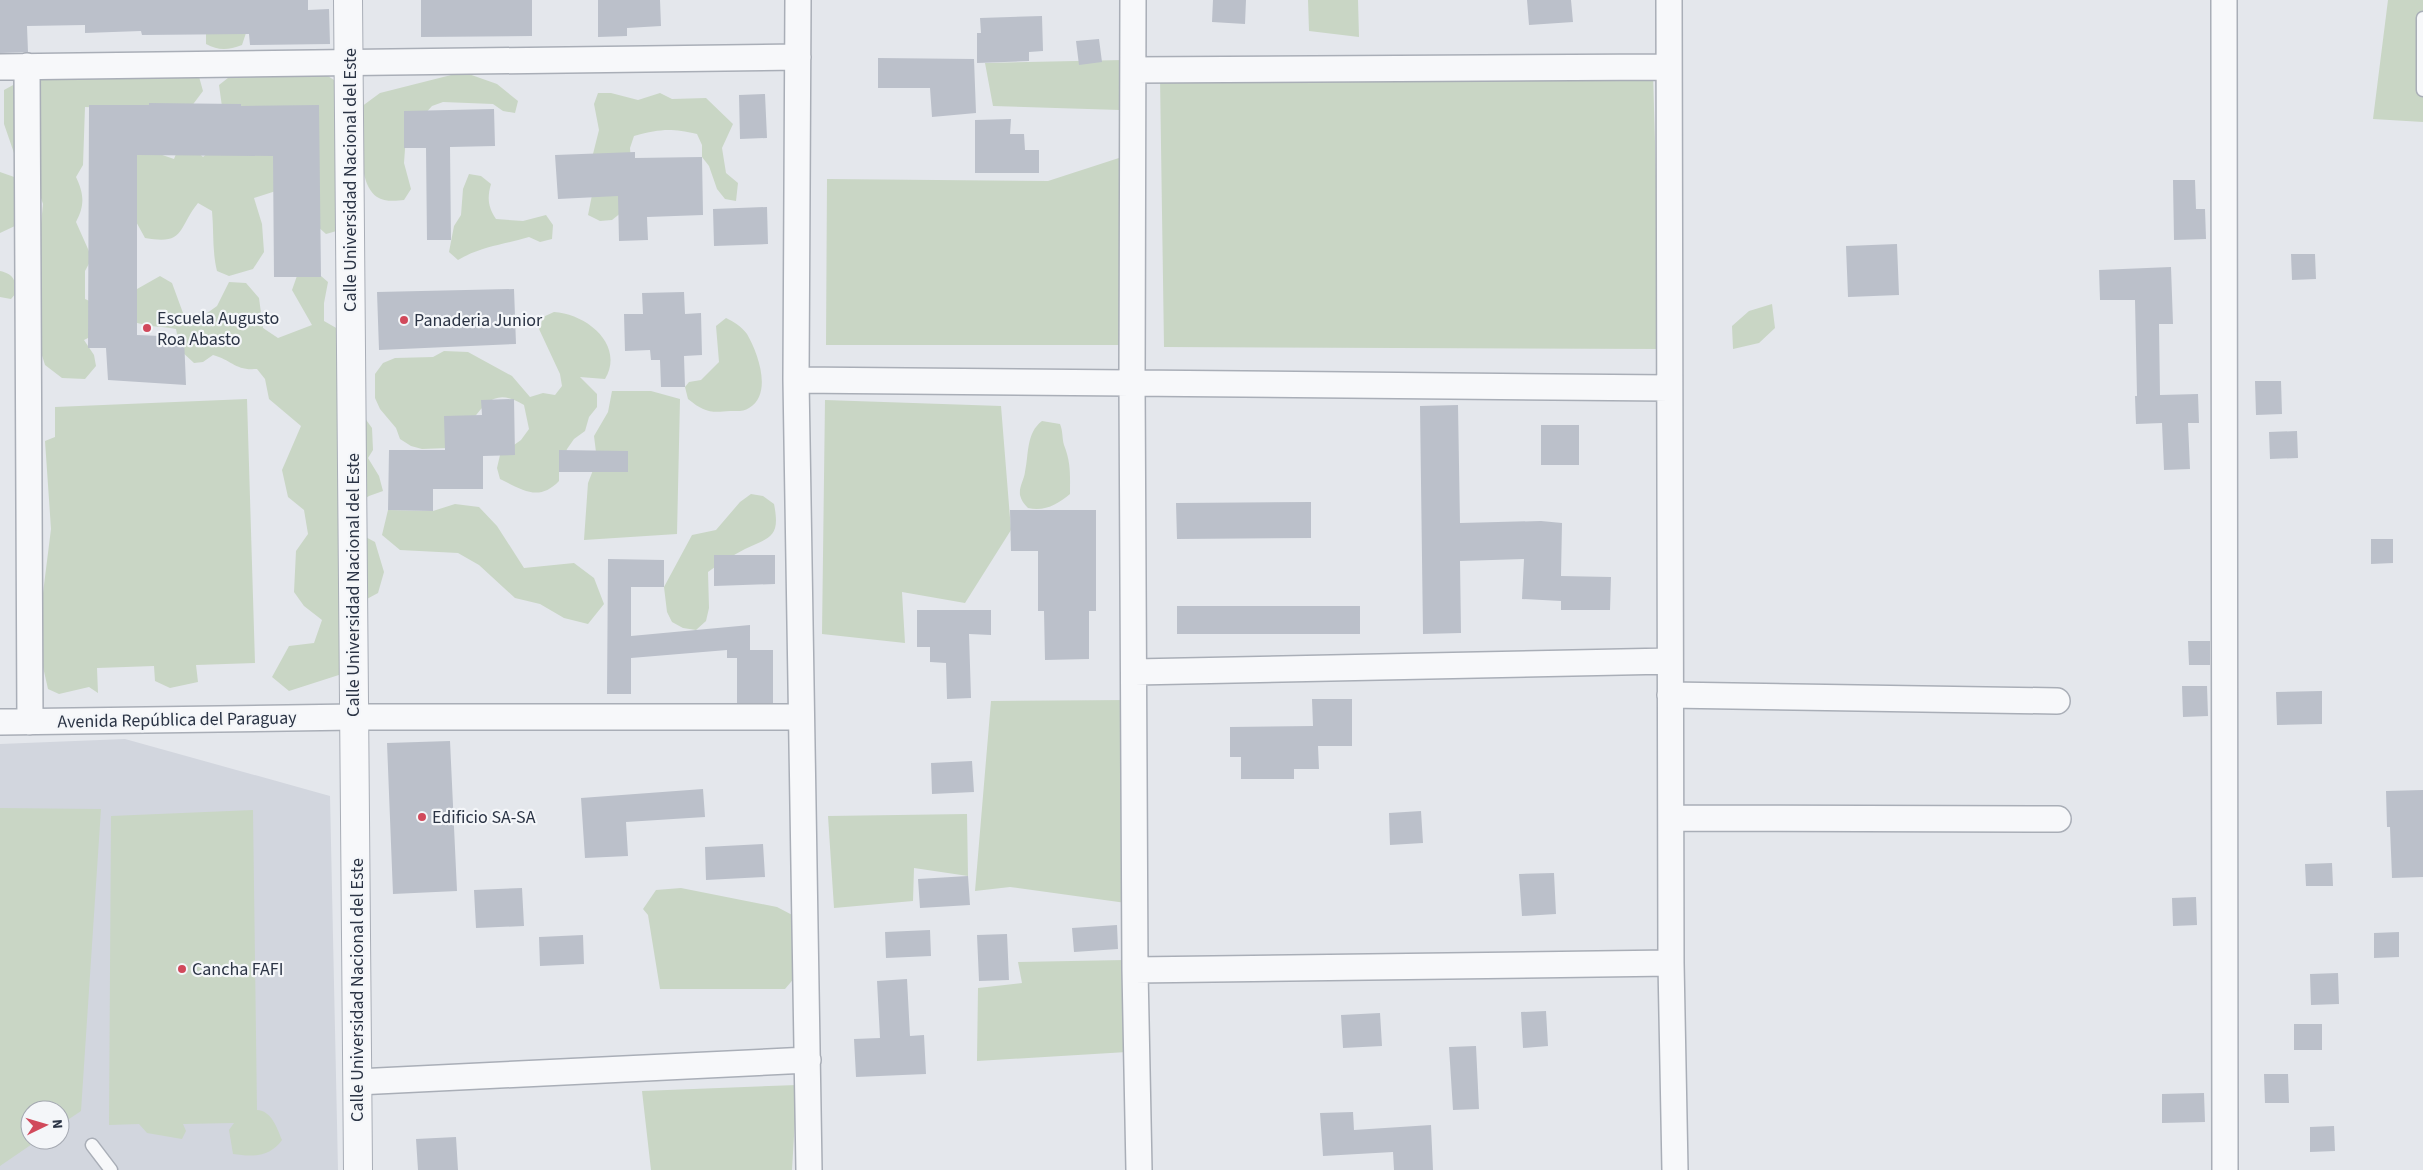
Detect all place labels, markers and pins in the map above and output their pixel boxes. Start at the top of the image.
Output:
place label: Escuela Augusto Roa Abasto [157,306,279,352]
place label: Panaderia Junior [414,308,543,333]
marker: Panaderia Junior [398,314,410,326]
marker: Escuela Augusto Roa Abasto [141,322,153,334]
place label: Edificio SA-SA [432,805,536,830]
marker: Edificio SA-SA [416,811,428,823]
place label: Cancha FAFI [192,957,284,982]
marker: Cancha FAFI [176,963,188,975]

